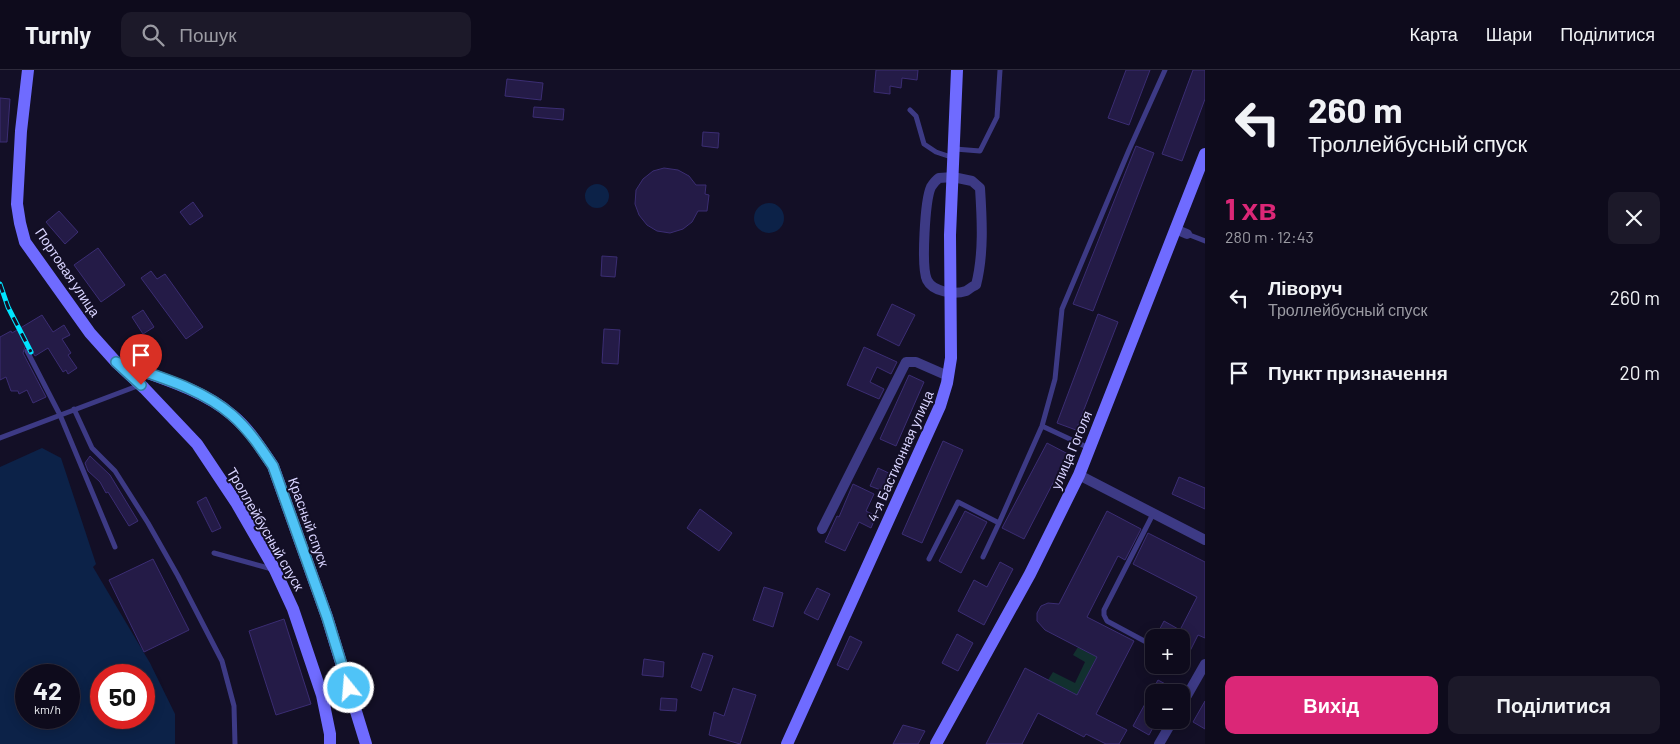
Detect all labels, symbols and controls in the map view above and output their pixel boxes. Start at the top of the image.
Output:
search box [121,12,471,57]
text: Turnly [25,20,91,49]
icon: search [139,21,167,49]
text: Пошук [179,23,237,46]
text: Карта [1410,23,1458,45]
text: Шари [1486,23,1532,45]
text: Поділитися [1560,23,1655,45]
text: 260 m [1308,88,1403,130]
icon: left [1225,90,1290,155]
text: Троллейбусный спуск [1308,130,1527,156]
text: 1 хв [1225,190,1277,226]
button: close [1608,192,1660,244]
street label: Портовая улица [32,224,104,320]
text: 280 m · 12:43 [1225,227,1314,246]
text: Ліворуч [1268,276,1343,299]
icon: left [1225,284,1253,312]
text: 260 m [1610,286,1660,309]
text: Троллейбусный спуск [1268,300,1427,319]
pin [120,334,162,385]
icon: arrive [127,341,155,369]
icon: arrive [1225,359,1253,387]
text: Пункт призначення [1268,361,1448,384]
text: 20 m [1620,361,1660,384]
street label: 4-я Бастионная улица [863,388,937,524]
street label: улица Гоголя [1047,408,1095,492]
street label: Троллейбусный спуск [224,464,309,594]
street label: Красный спуск [285,475,333,570]
map controls [1145,629,1190,729]
button: + [1145,629,1190,674]
position arrow [322,661,374,713]
speed limit sign: 50 [90,664,155,729]
text: 42 [33,675,62,705]
button: Вихід [1225,676,1438,734]
button: Поділитися [1448,676,1660,734]
button: − [1145,684,1190,729]
text: km/h [34,702,61,716]

